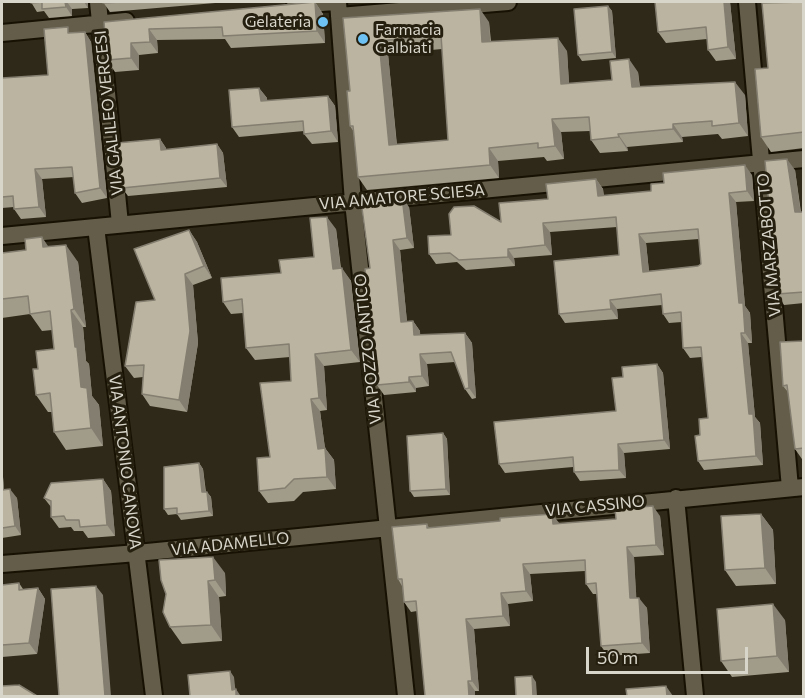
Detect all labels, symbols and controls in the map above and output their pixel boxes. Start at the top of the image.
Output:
place label: Gelateria [245,12,311,32]
marker: Gelateria [316,15,330,29]
place label: Farmacia Galbiati [375,20,441,58]
street label: VIA GALILEO VERCESI [91,29,127,197]
marker: Farmacia Galbiati [356,32,370,46]
street label: VIA MARZABOTTO [753,172,785,318]
street label: VIA AMATORE SCIESA [318,180,486,214]
street label: VIA POZZO ANTICO [351,273,385,425]
street label: VIA ANTONIO CANOVA [105,374,145,550]
street label: VIA CASSINO [544,491,646,521]
street label: VIA ADAMELLO [170,528,290,560]
scale bar [589,635,751,673]
text: 50 m [597,646,638,668]

